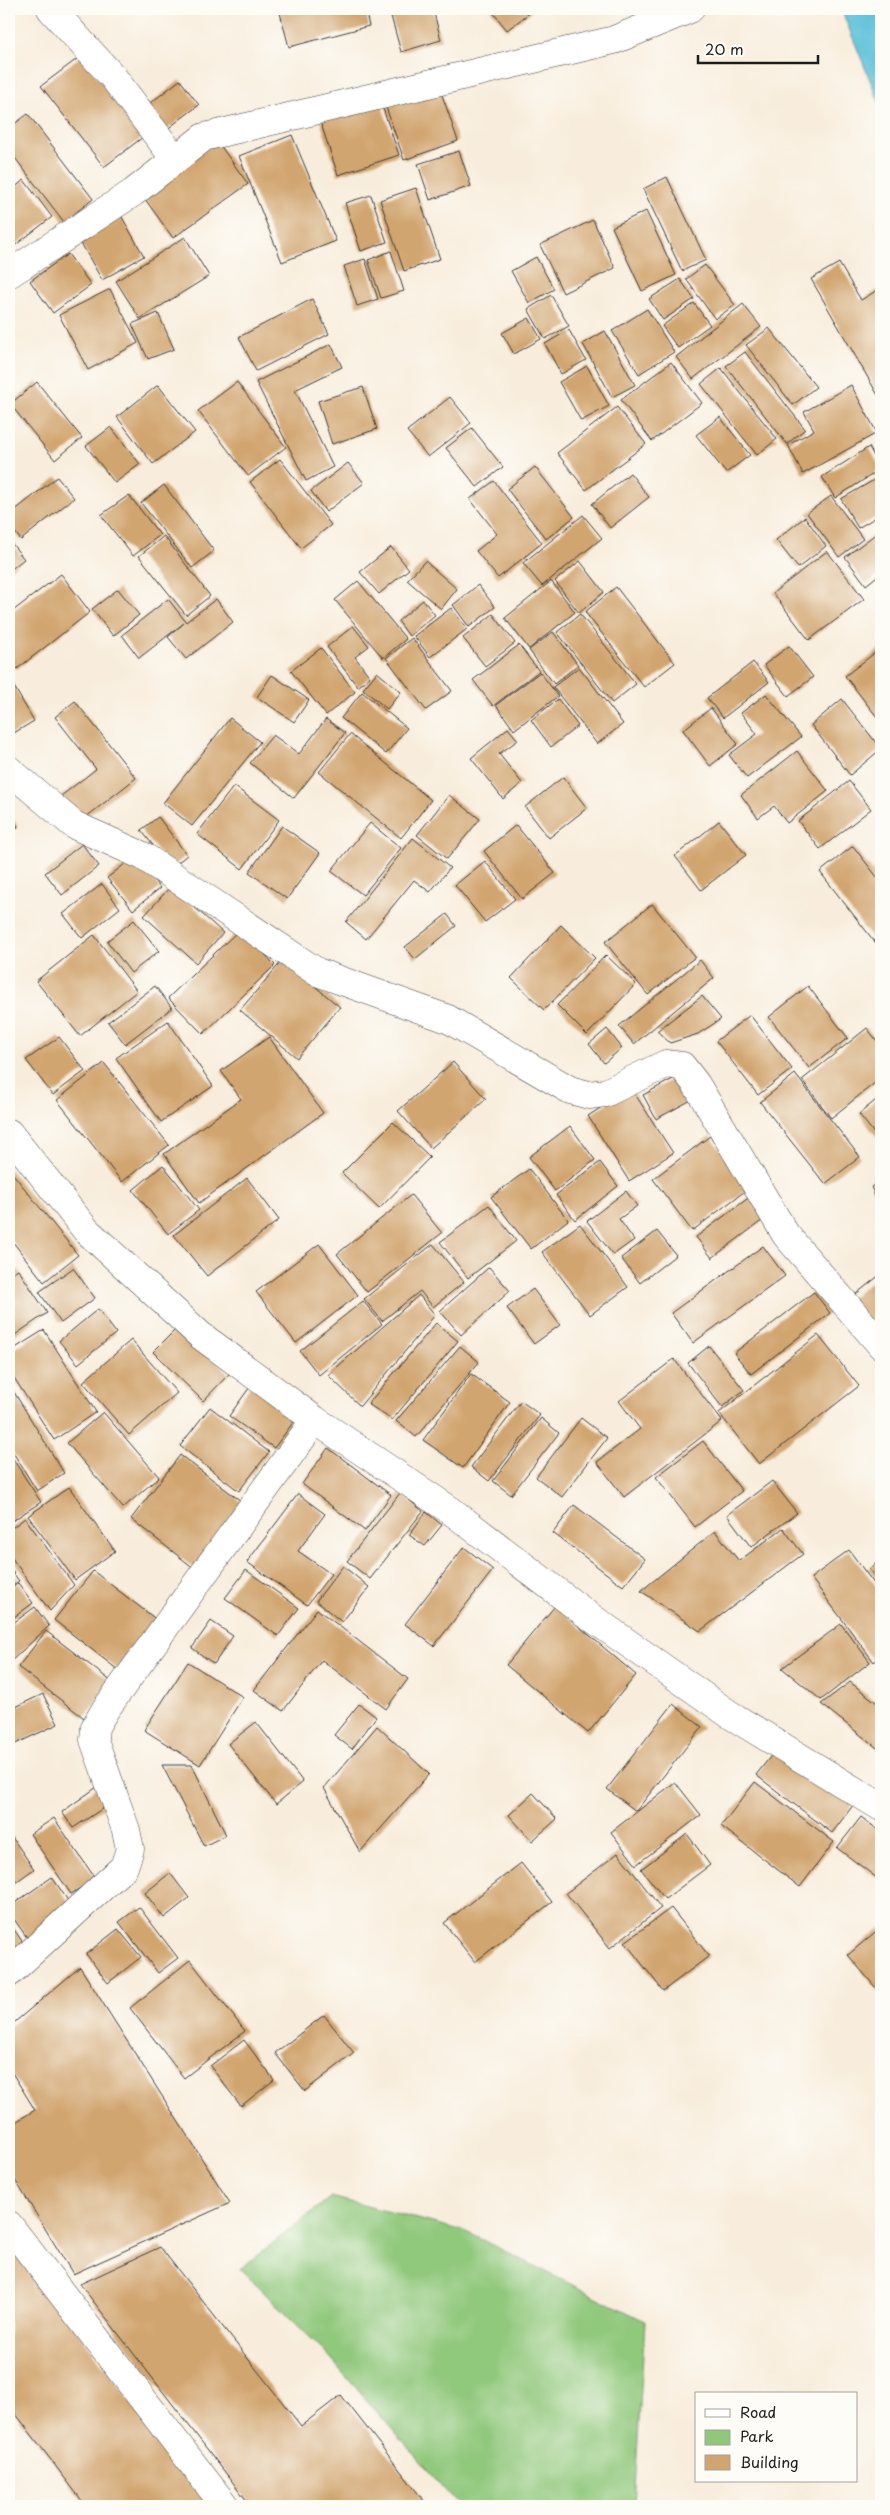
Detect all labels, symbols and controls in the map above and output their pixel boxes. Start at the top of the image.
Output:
scale bar [698,32,818,64]
text: 20 m [705,37,744,60]
legend [695,2392,858,2482]
text: Road [740,2400,776,2423]
text: Park [740,2424,774,2447]
text: Building [740,2450,799,2473]

